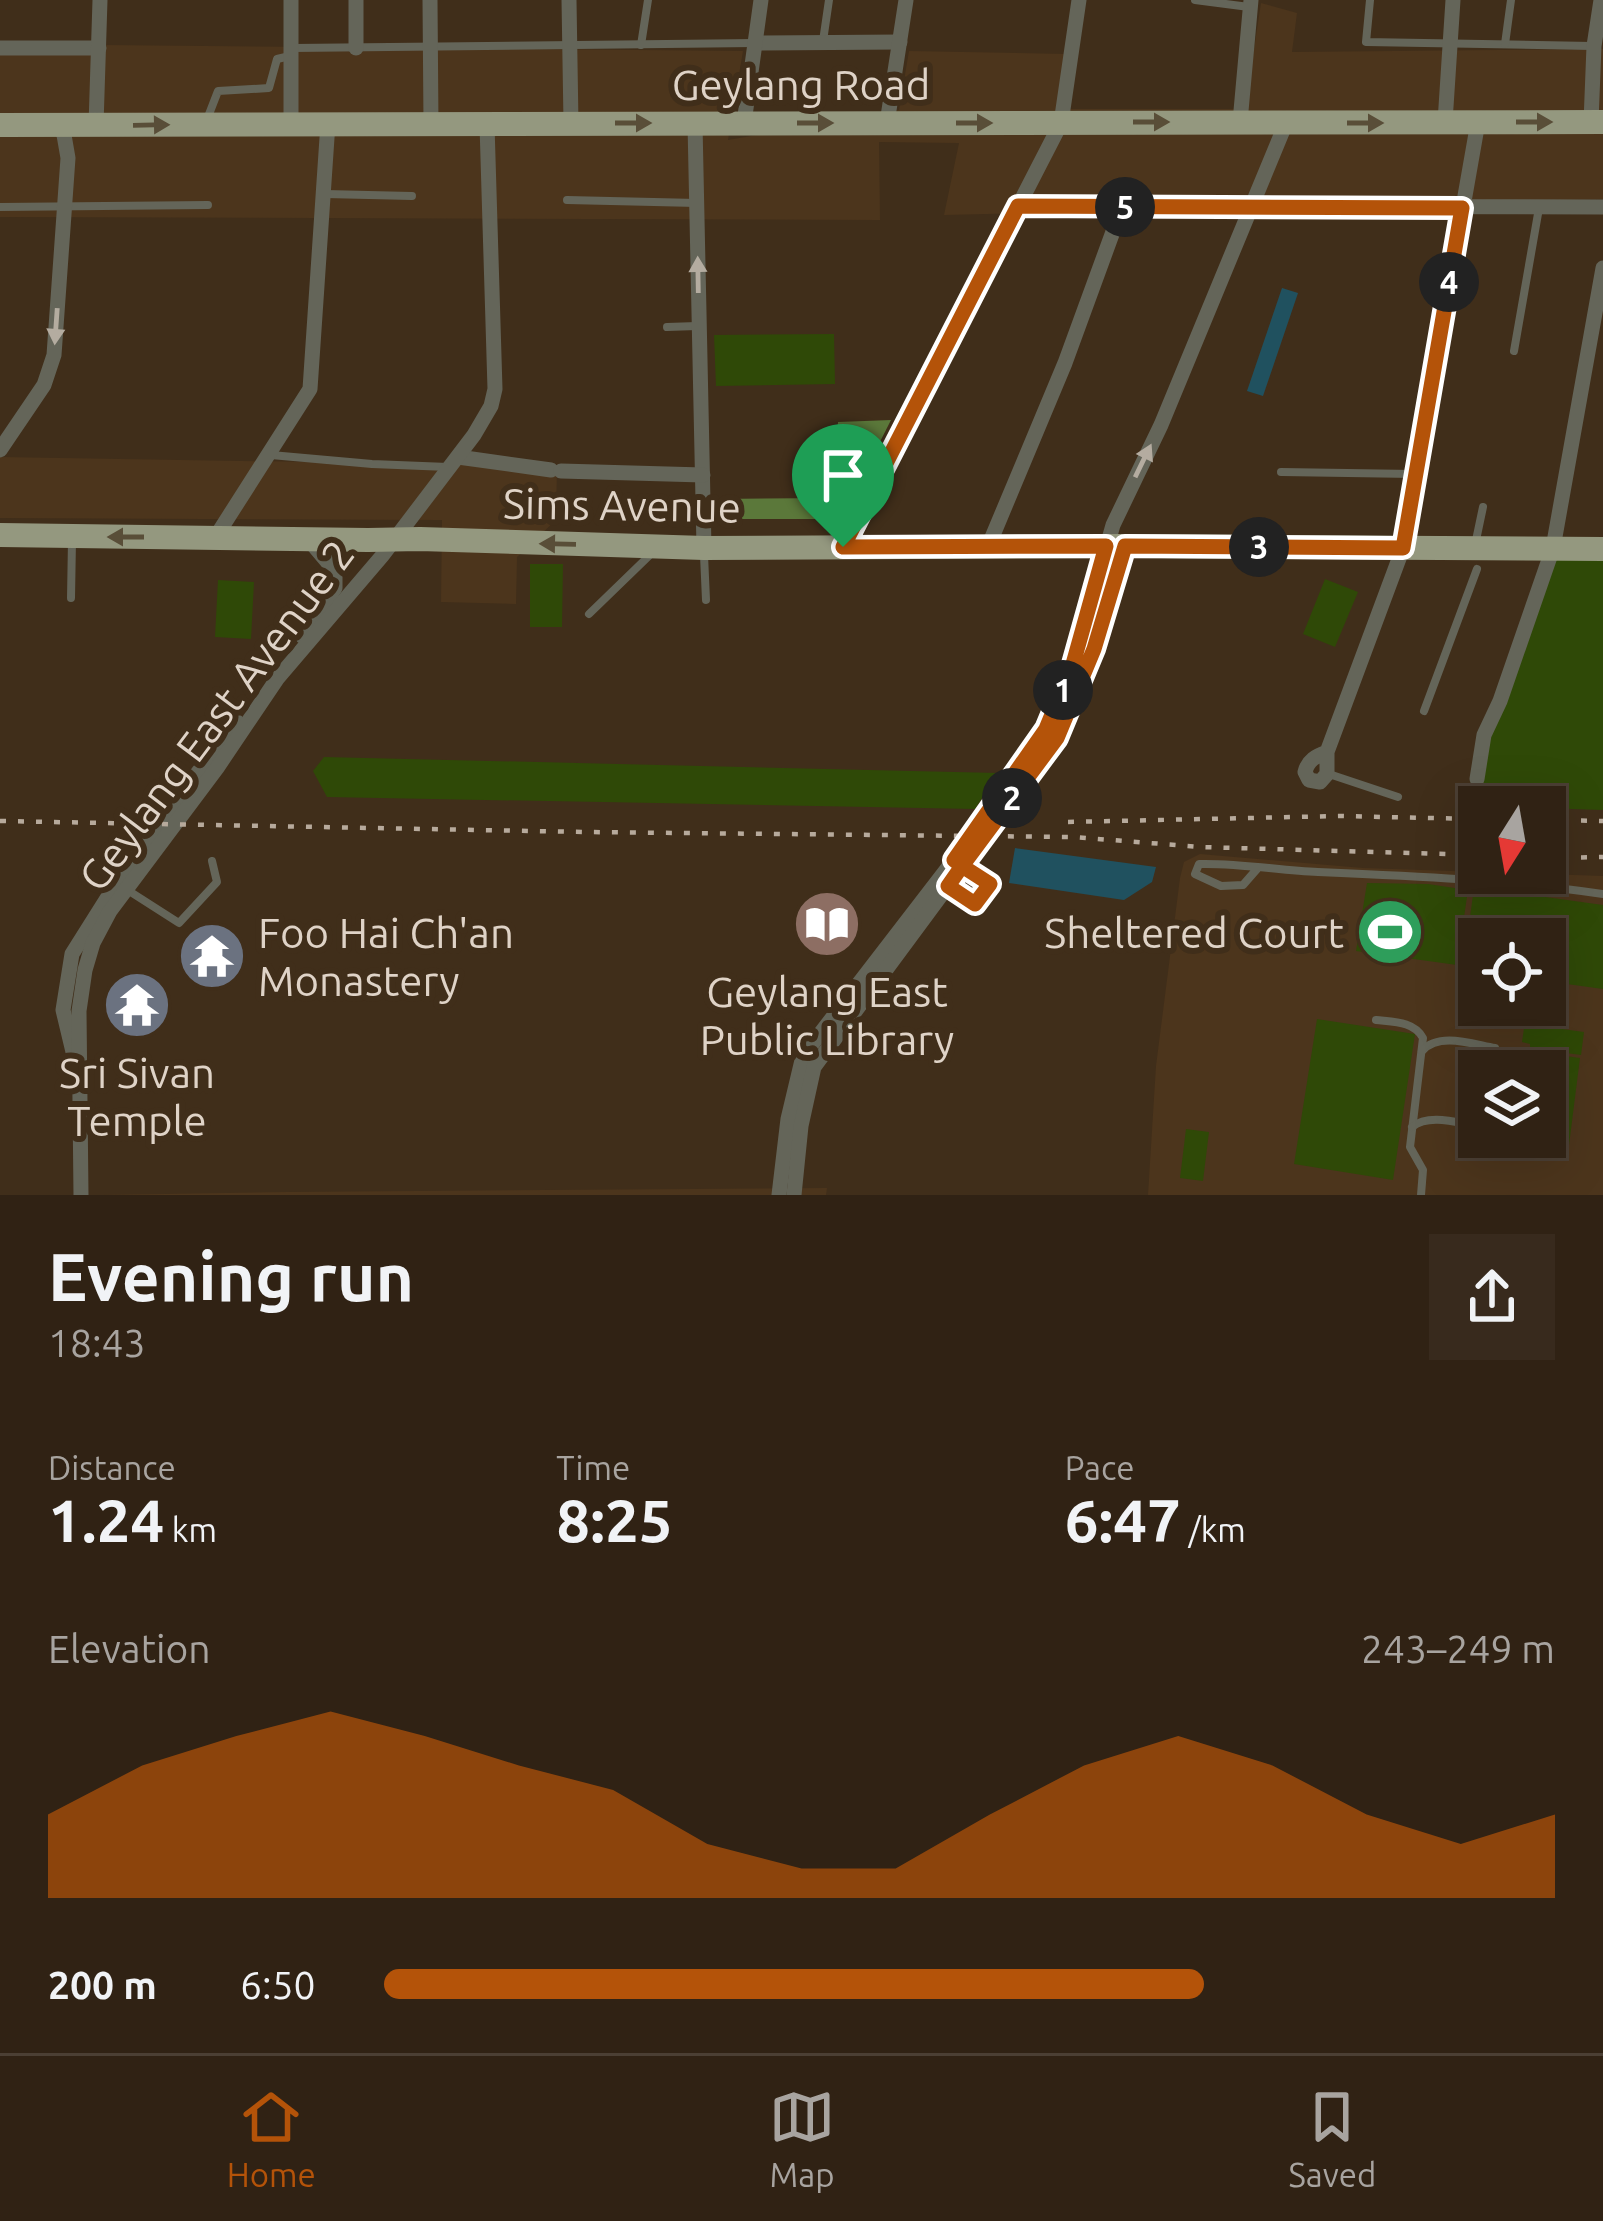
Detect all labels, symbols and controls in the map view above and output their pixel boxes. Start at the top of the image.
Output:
street label: Geylang Road [672,61,930,108]
one-way arrow [1133,112,1171,132]
one-way arrow [1516,112,1554,132]
one-way arrow [615,113,653,133]
one-way arrow [797,113,835,133]
one-way arrow [956,113,994,133]
one-way arrow [1347,113,1385,132]
one-way arrow [133,115,171,135]
pin: 5 [1095,177,1155,237]
text: 5 [1116,188,1134,225]
pin: 4 [1419,252,1479,312]
one-way arrow [688,255,707,293]
text: 4 [1440,263,1458,300]
one-way arrow [47,308,66,345]
pin [792,424,894,547]
icon: arrive [810,442,876,508]
one-way arrow [1133,444,1153,479]
street label: Sims Avenue [503,479,741,531]
pin: 3 [1229,517,1289,577]
one-way arrow [106,527,144,547]
text: 3 [1250,528,1268,565]
street label: Geylang East Avenue 2 [69,531,363,899]
one-way arrow [538,534,576,553]
pin: 1 [1033,660,1093,720]
text: 1 [1054,671,1072,708]
pin: 2 [982,768,1042,828]
text: 2 [1003,779,1021,816]
north arrow [1458,786,1566,894]
map controls [1458,786,1566,1158]
library icon: Geylang East Public Library [792,889,862,959]
sports icon: Sheltered Court [1355,897,1425,967]
place label: Foo Hai Ch'an Monastery [258,909,514,1004]
place label: Sheltered Court [1044,909,1344,956]
button: locate [1458,918,1566,1026]
temple icon: Foo Hai Ch'an Monastery [177,921,247,991]
place label: Geylang East Public Library [700,968,954,1063]
temple icon: Sri Sivan Temple [102,970,172,1040]
place label: Sri Sivan Temple [59,1049,215,1144]
button: layers [1458,1050,1566,1158]
button: share [1429,1234,1555,1360]
text: Evening run [48,1239,414,1313]
text: 18:43 [48,1321,146,1364]
text: Distance [48,1449,176,1486]
text: Time [556,1449,630,1486]
text: Pace [1065,1449,1135,1486]
text: 1.24 [48,1486,164,1553]
text: 8:25 [556,1486,673,1553]
text: 6:47 [1065,1486,1181,1553]
text: km [164,1511,217,1548]
text: /km [1181,1511,1246,1548]
text: Elevation [48,1627,211,1670]
text: 243–249 m [1361,1627,1555,1670]
text: 200 m [48,1963,157,2006]
text: 6:50 [240,1963,316,2006]
tab: Home [227,2084,316,2193]
tab: Map [769,2084,835,2193]
tab: Saved [1288,2084,1376,2193]

